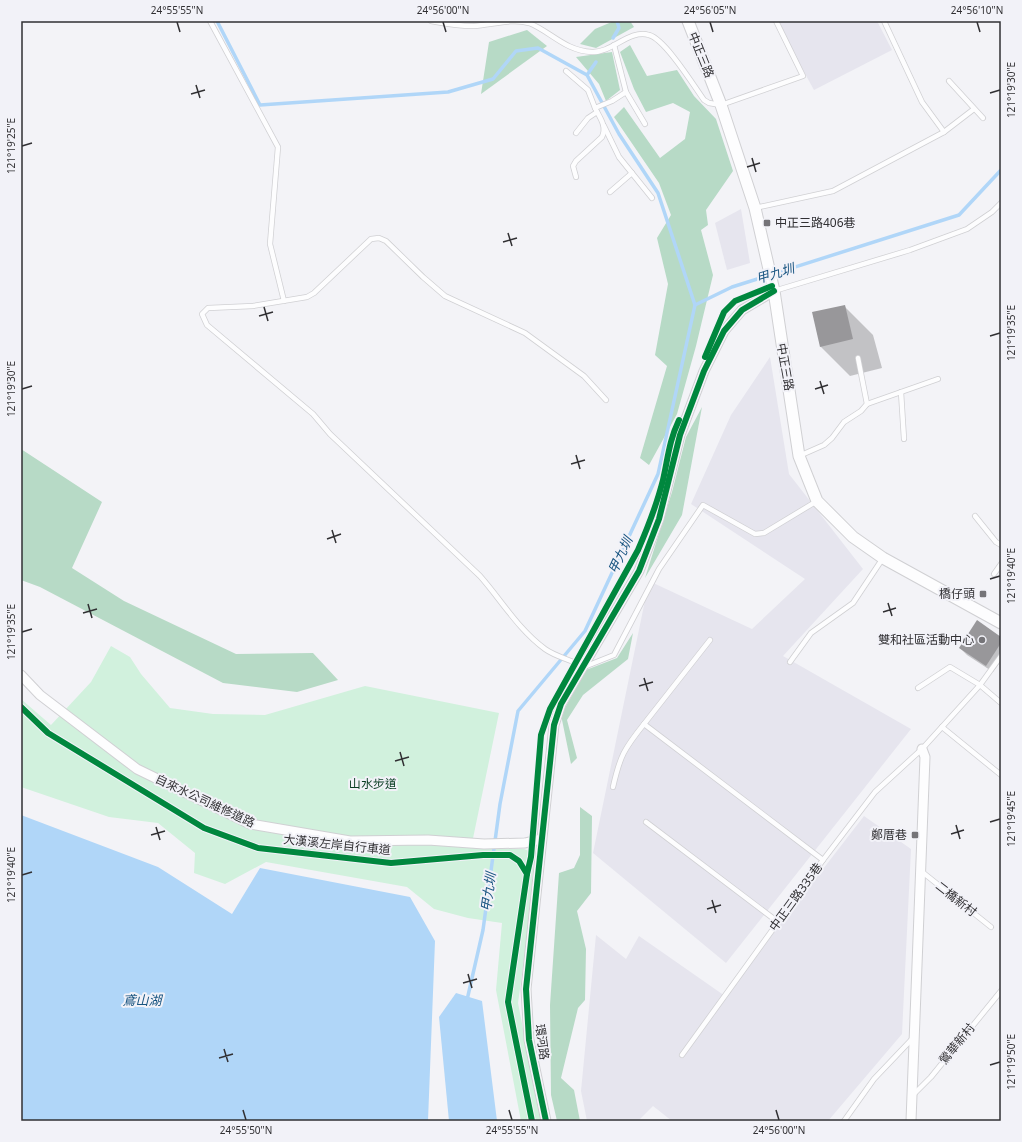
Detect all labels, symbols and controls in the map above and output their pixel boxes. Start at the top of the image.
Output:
text: 24°55'55"N [151,3,203,17]
text: 24°56'00"N [417,3,469,17]
text: 24°56'05"N [684,3,736,17]
text: 24°56'10"N [951,3,1003,17]
street label: 中正三路 [685,29,718,80]
text: 121°19'30"E [1004,62,1018,118]
text: 121°19'25"E [4,118,18,174]
place label: 中正三路406巷 [775,214,856,231]
marker: 中正三路406巷 [762,218,772,228]
water label: 甲九圳 [754,258,798,287]
text: 121°19'35"E [1004,305,1018,361]
street label: 中正三路 [773,342,798,392]
text: 121°19'30"E [4,361,18,417]
water label: 甲九圳 [604,532,637,576]
text: 121°19'40"E [1004,548,1018,604]
place label: 橋仔頭 [939,585,975,602]
marker: 橋仔頭 [978,589,988,599]
text: 121°19'35"E [4,604,18,660]
place label: 雙和社區活動中心 [878,631,974,648]
marker: 雙和社區活動中心 [977,635,987,645]
street label: 自來水公司維修道路 [153,770,258,831]
park label: 山水步道 [349,775,397,792]
text: 121°19'45"E [1004,791,1018,847]
place label: 鄭厝巷 [871,826,907,843]
street label: 大漢溪左岸自行車道 [282,830,392,859]
marker: 鄭厝巷 [910,830,920,840]
text: 121°19'40"E [4,847,18,903]
street label: 中正三路335巷 [765,859,826,934]
water label: 甲九圳 [476,869,500,913]
street label: 二橋新村 [932,877,981,921]
water label: 鳶山湖 [122,991,163,1009]
street label: 鶯華新村 [935,1019,979,1068]
street label: 環河路 [532,1023,553,1061]
text: 121°19'50"E [1004,1034,1018,1090]
text: 24°55'50"N [220,1123,272,1137]
text: 24°55'55"N [486,1123,538,1137]
text: 24°56'00"N [753,1123,805,1137]

